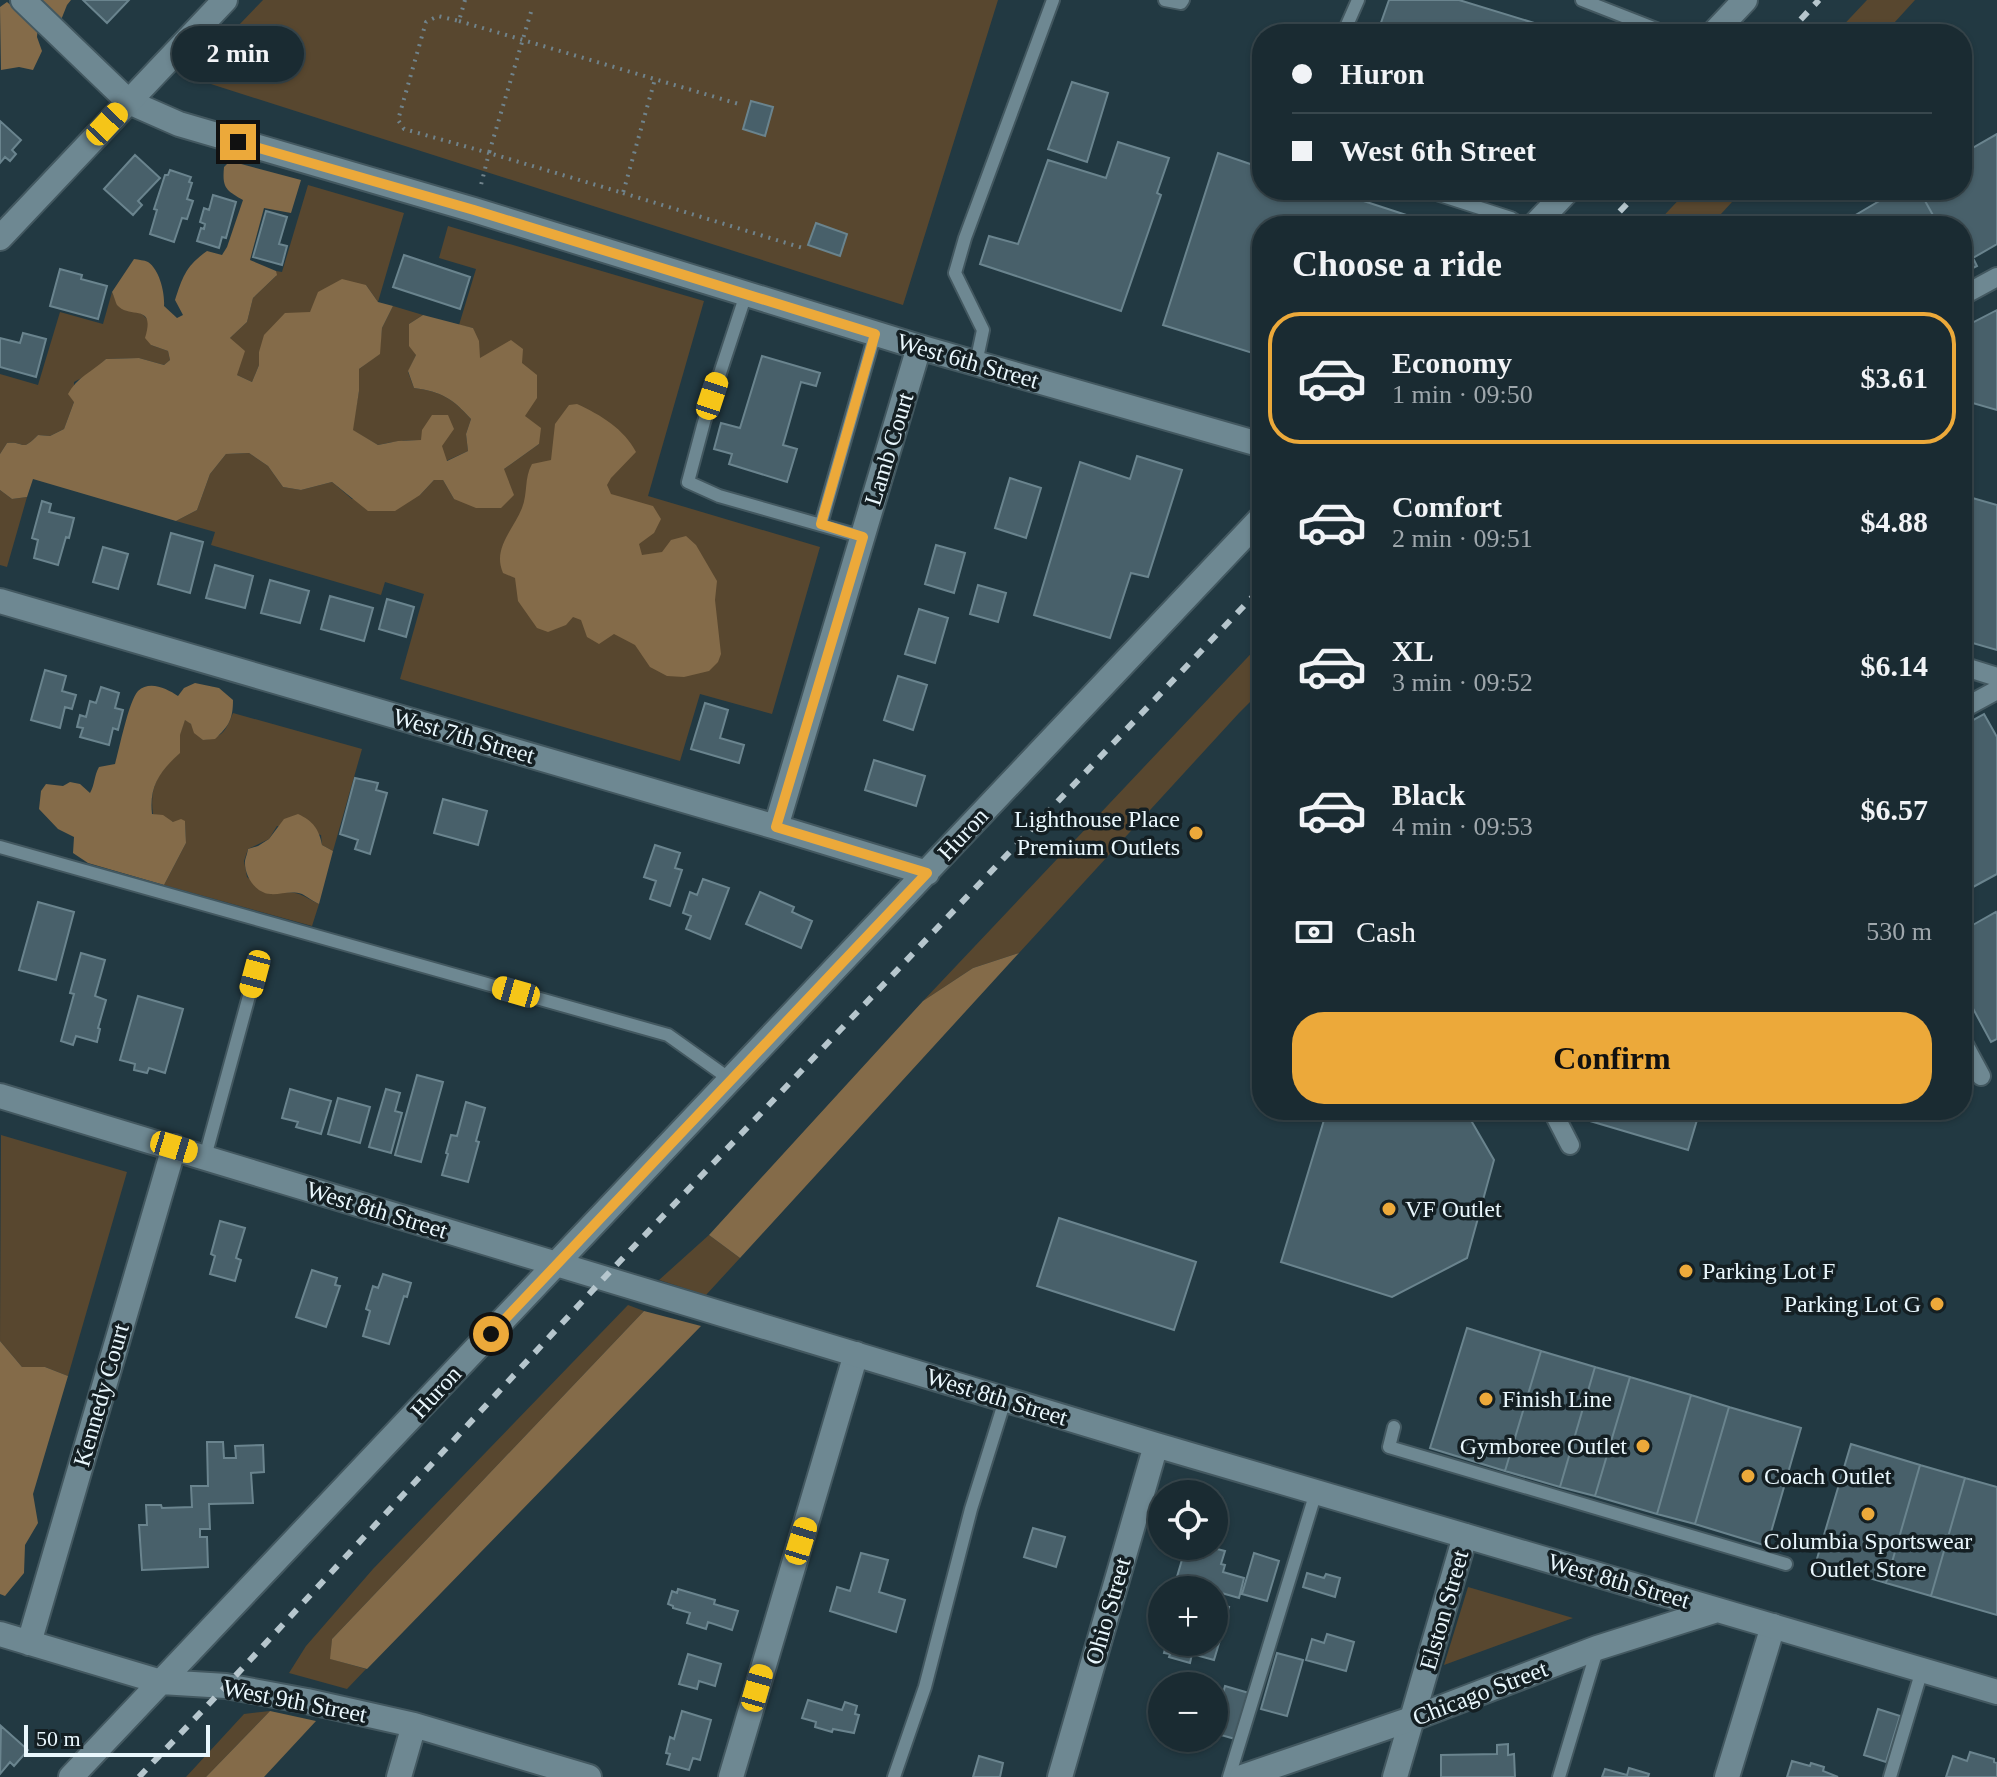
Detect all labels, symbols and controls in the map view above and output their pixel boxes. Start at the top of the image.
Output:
callout: 2 min [172,26,304,82]
text: 2 min [207,39,269,68]
text: Huron [1340,57,1424,90]
car [82,98,132,150]
route end [220,124,256,160]
text: West 6th Street [1340,134,1536,167]
text: Choose a ride [1292,244,1502,284]
street label: West 6th Street [894,328,1042,394]
icon: car [1296,342,1368,414]
text: Economy [1392,346,1512,379]
text: $3.61 [1861,361,1928,394]
car [693,369,731,423]
text: 1 min · 09:50 [1392,380,1533,409]
street label: Lamb Court [860,389,919,509]
icon: car [1296,486,1368,558]
text: Comfort [1392,490,1502,523]
text: $4.88 [1861,505,1928,538]
text: 2 min · 09:51 [1392,524,1533,553]
icon: car [1296,630,1368,702]
text: XL [1392,634,1434,667]
text: $6.14 [1861,649,1928,682]
text: 3 min · 09:52 [1392,668,1533,697]
street label: West 7th Street [390,703,538,769]
icon: car [1296,774,1368,846]
text: Black [1392,778,1465,811]
text: $6.57 [1861,793,1928,826]
street label: Huron [933,803,993,865]
place label: Lighthouse Place Premium Outlets [1014,806,1180,860]
text: 4 min · 09:53 [1392,812,1533,841]
marker: Lighthouse Place Premium Outlets [1187,824,1205,842]
icon: cash [1292,910,1336,954]
text: Cash [1356,915,1416,948]
text: 530 m [1866,917,1932,946]
car [237,948,273,1000]
car [490,974,542,1010]
button: Confirm [1292,1012,1932,1104]
car [148,1129,200,1165]
street label: West 8th Street [303,1176,451,1244]
place label: VF Outlet [1405,1196,1502,1222]
marker: VF Outlet [1380,1200,1398,1218]
place label: Parking Lot F [1702,1258,1835,1284]
marker: Parking Lot F [1677,1262,1695,1280]
place label: Parking Lot G [1784,1291,1921,1317]
marker: Parking Lot G [1928,1295,1946,1313]
route start [473,1316,509,1352]
street label: Kennedy Court [68,1320,134,1469]
street label: Huron [406,1361,466,1423]
street label: West 8th Street [923,1363,1071,1431]
place label: Finish Line [1502,1386,1612,1412]
marker: Finish Line [1477,1390,1495,1408]
place label: Gymboree Outlet [1460,1433,1627,1459]
marker: Gymboree Outlet [1634,1437,1652,1455]
place label: Coach Outlet [1764,1463,1892,1489]
marker: Coach Outlet [1739,1467,1757,1485]
map controls [1148,1480,1228,1752]
button: locate [1148,1480,1228,1560]
marker: Columbia Sportswear Outlet Store [1859,1505,1877,1523]
car [783,1515,819,1567]
place label: Columbia Sportswear Outlet Store [1764,1528,1972,1582]
street label: Elston Street [1415,1547,1474,1673]
street label: West 8th Street [1545,1548,1693,1614]
street label: Ohio Street [1080,1554,1136,1667]
button: + [1148,1576,1228,1656]
street label: Chicago Street [1409,1655,1551,1731]
car [739,1662,775,1714]
button: − [1148,1672,1228,1752]
street label: West 9th Street [221,1674,369,1728]
scale bar [24,1721,210,1757]
text: 50 m [36,1726,81,1751]

